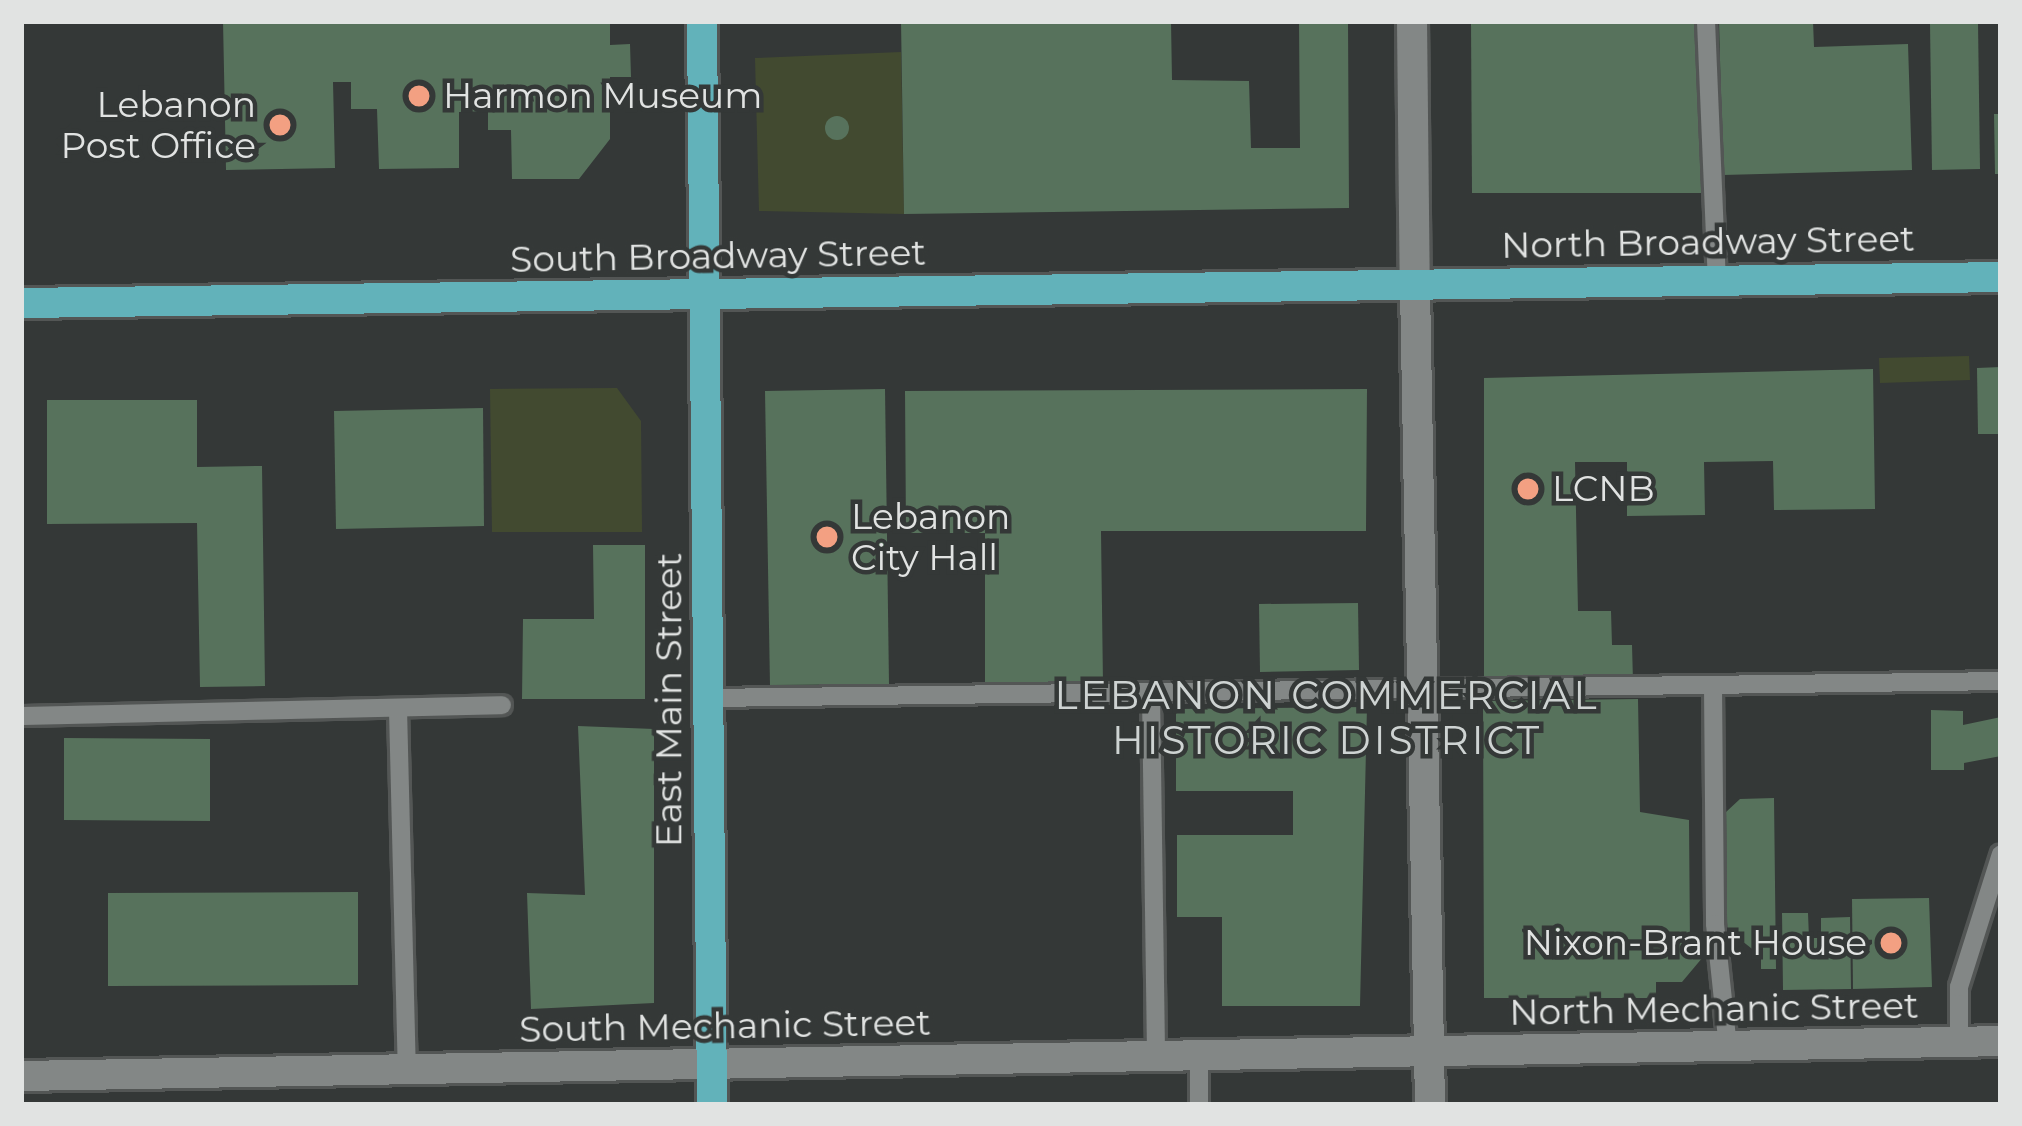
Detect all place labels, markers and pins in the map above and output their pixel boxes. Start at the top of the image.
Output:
place label: Harmon Museum [443,74,762,118]
place label: Lebanon Post Office [60,82,256,167]
marker: Harmon Museum [406,83,432,109]
marker: Lebanon Post Office [267,112,293,138]
place label: LCNB [1552,467,1655,511]
marker: LCNB [1515,476,1541,502]
place label: Lebanon City Hall [851,494,1010,579]
marker: Lebanon City Hall [814,524,840,550]
place label: Nixon-Brant House [1524,921,1867,965]
marker: Nixon-Brant House [1878,930,1904,956]

